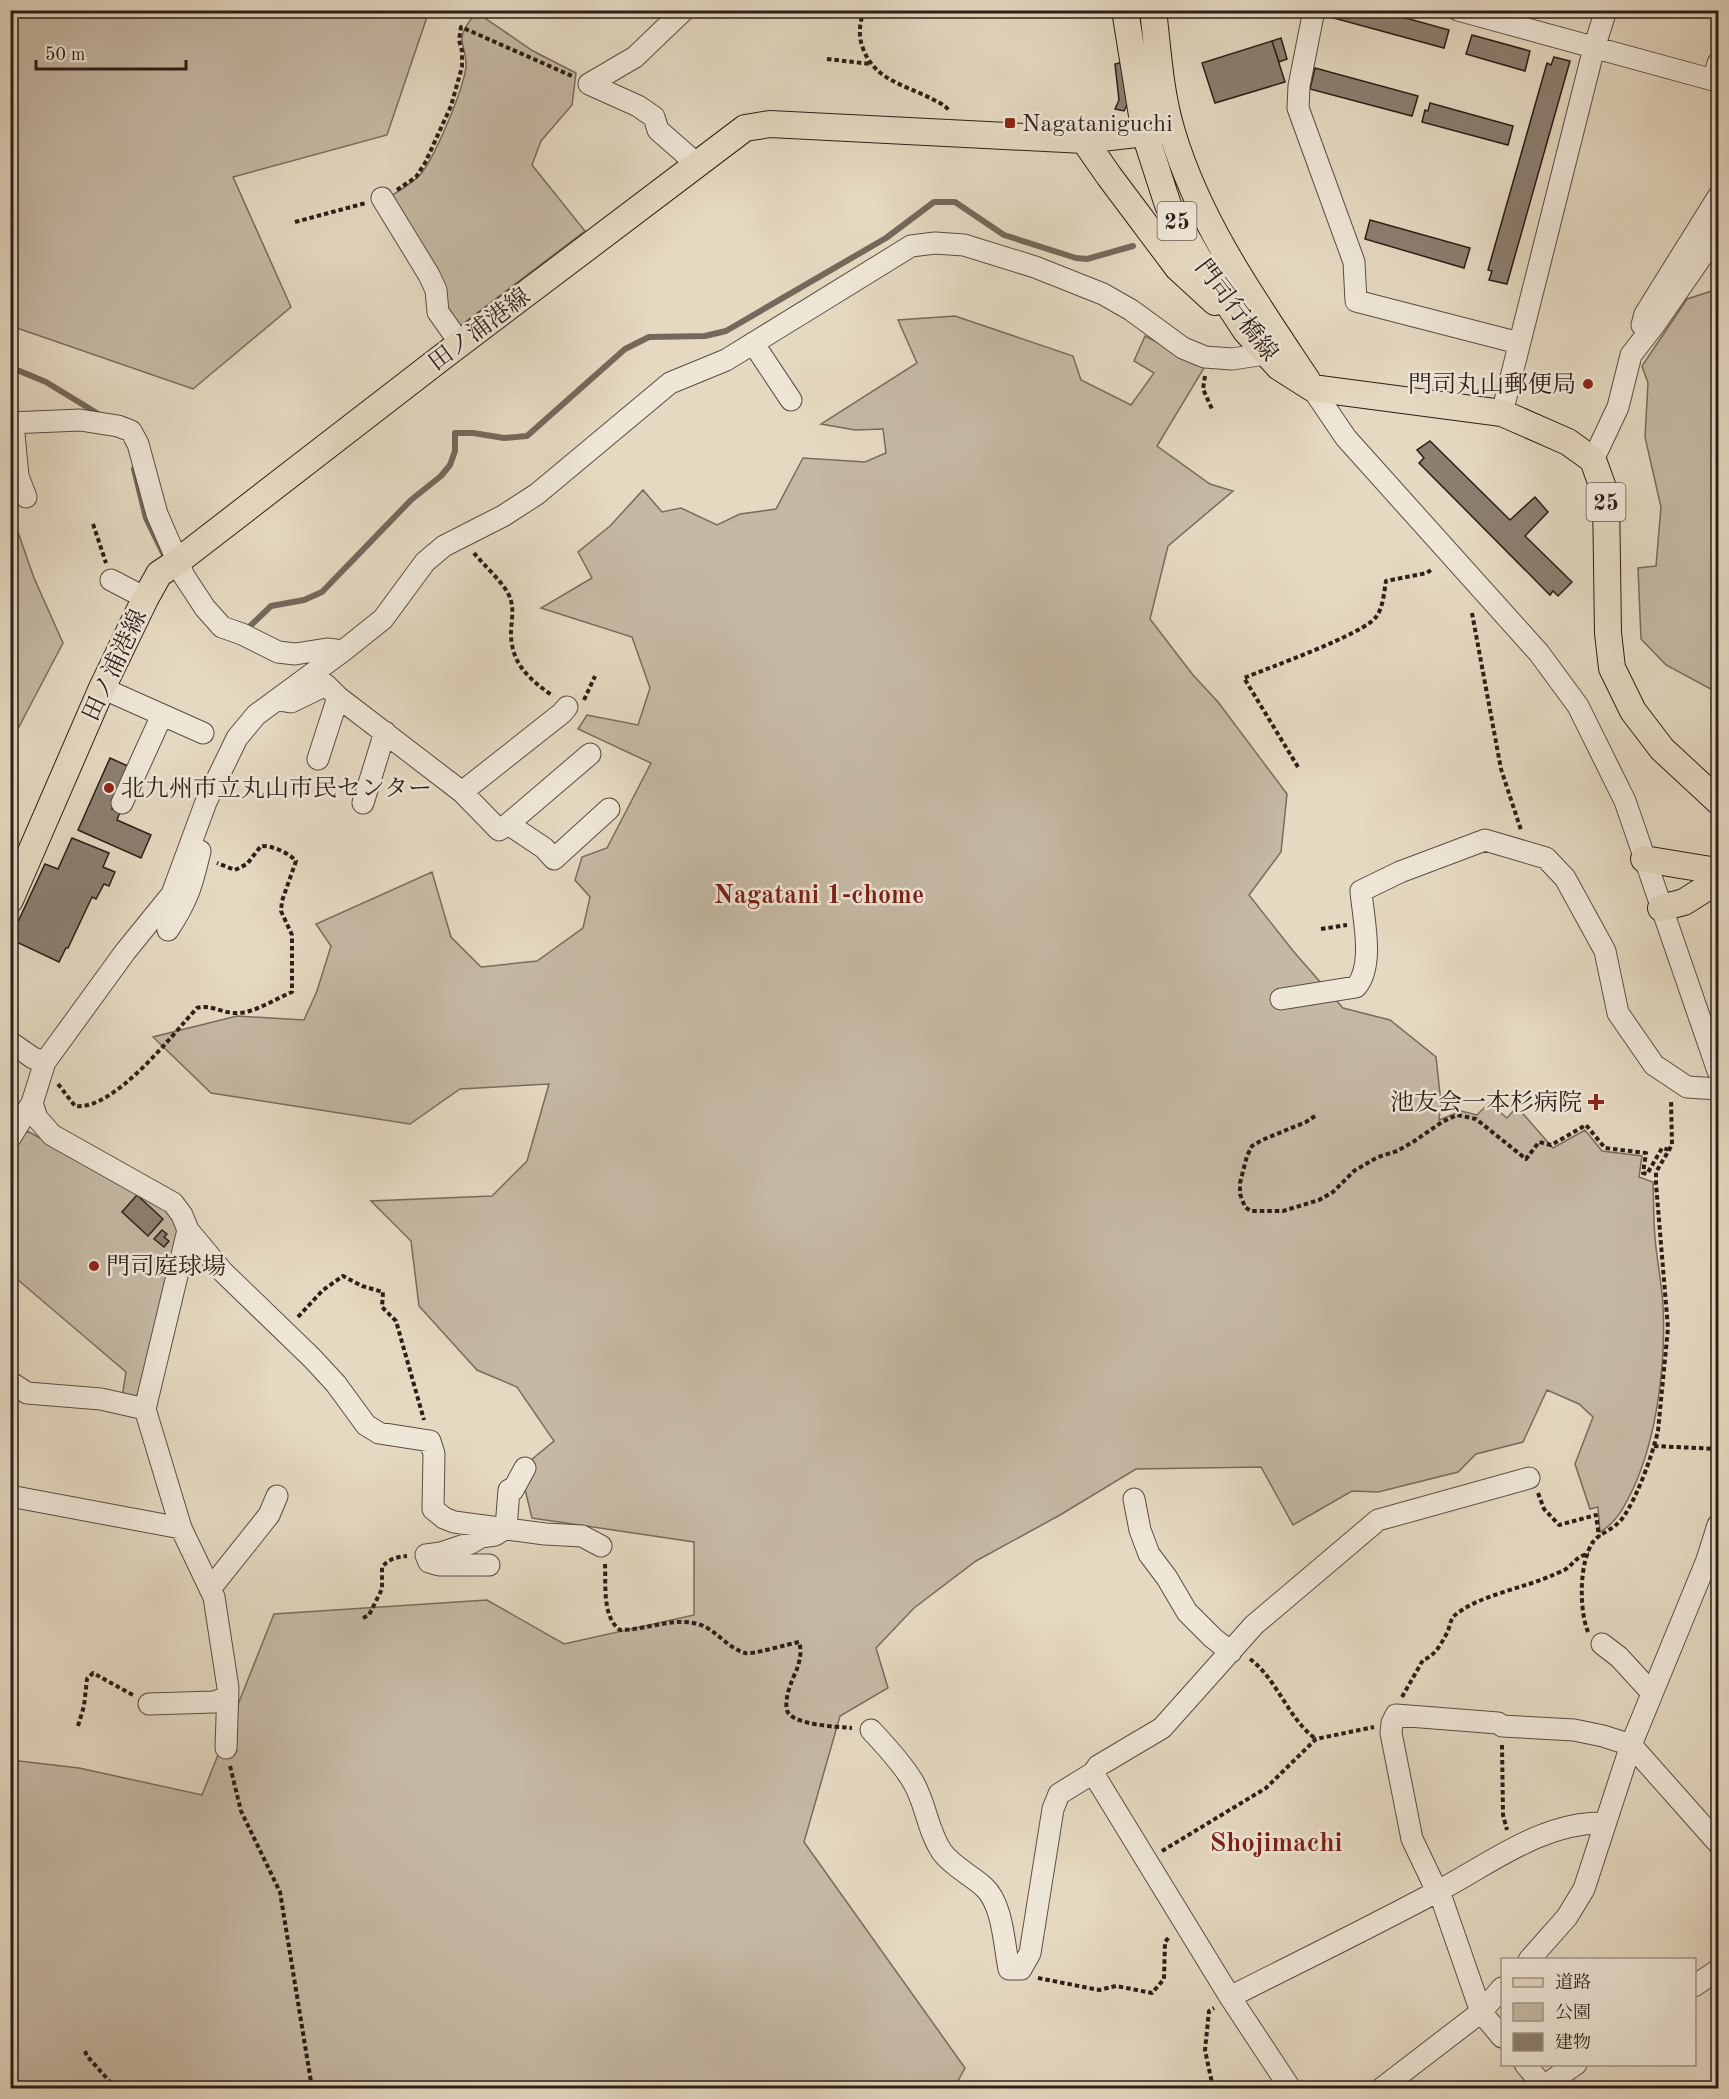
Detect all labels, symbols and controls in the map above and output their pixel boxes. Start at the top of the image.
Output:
scale bar [36,33,186,71]
text: 50 m [45,46,85,64]
place label: Nagataniguchi [1022,113,1173,137]
marker: Nagataniguchi [1003,116,1017,130]
road number: 25 [1158,202,1196,240]
street label: 門司行橋線 [1190,254,1283,366]
street label: 田ノ浦港線 [423,283,535,376]
place label: 門司丸山郵便局 [1408,371,1576,398]
marker: 門司丸山郵便局 [1581,377,1595,391]
road number: 25 [1586,483,1626,521]
street label: 田ノ浦港線 [77,605,152,725]
place label: 北九州市立丸山市民センター [121,775,432,802]
marker: 北九州市立丸山市民センター [102,781,116,795]
district label: Nagatani 1-chome [714,883,924,909]
place label: 池友会一本杉病院 [1390,1089,1582,1116]
marker: 池友会一本杉病院 [1587,1093,1605,1111]
place label: 門司庭球場 [106,1253,226,1280]
marker: 門司庭球場 [87,1259,101,1273]
district label: Shojimachi [1209,1830,1343,1857]
legend [1501,1958,1696,2066]
text: 道路 [1555,1972,1591,1992]
text: 公園 [1555,2003,1591,2022]
text: 建物 [1555,2032,1591,2052]

